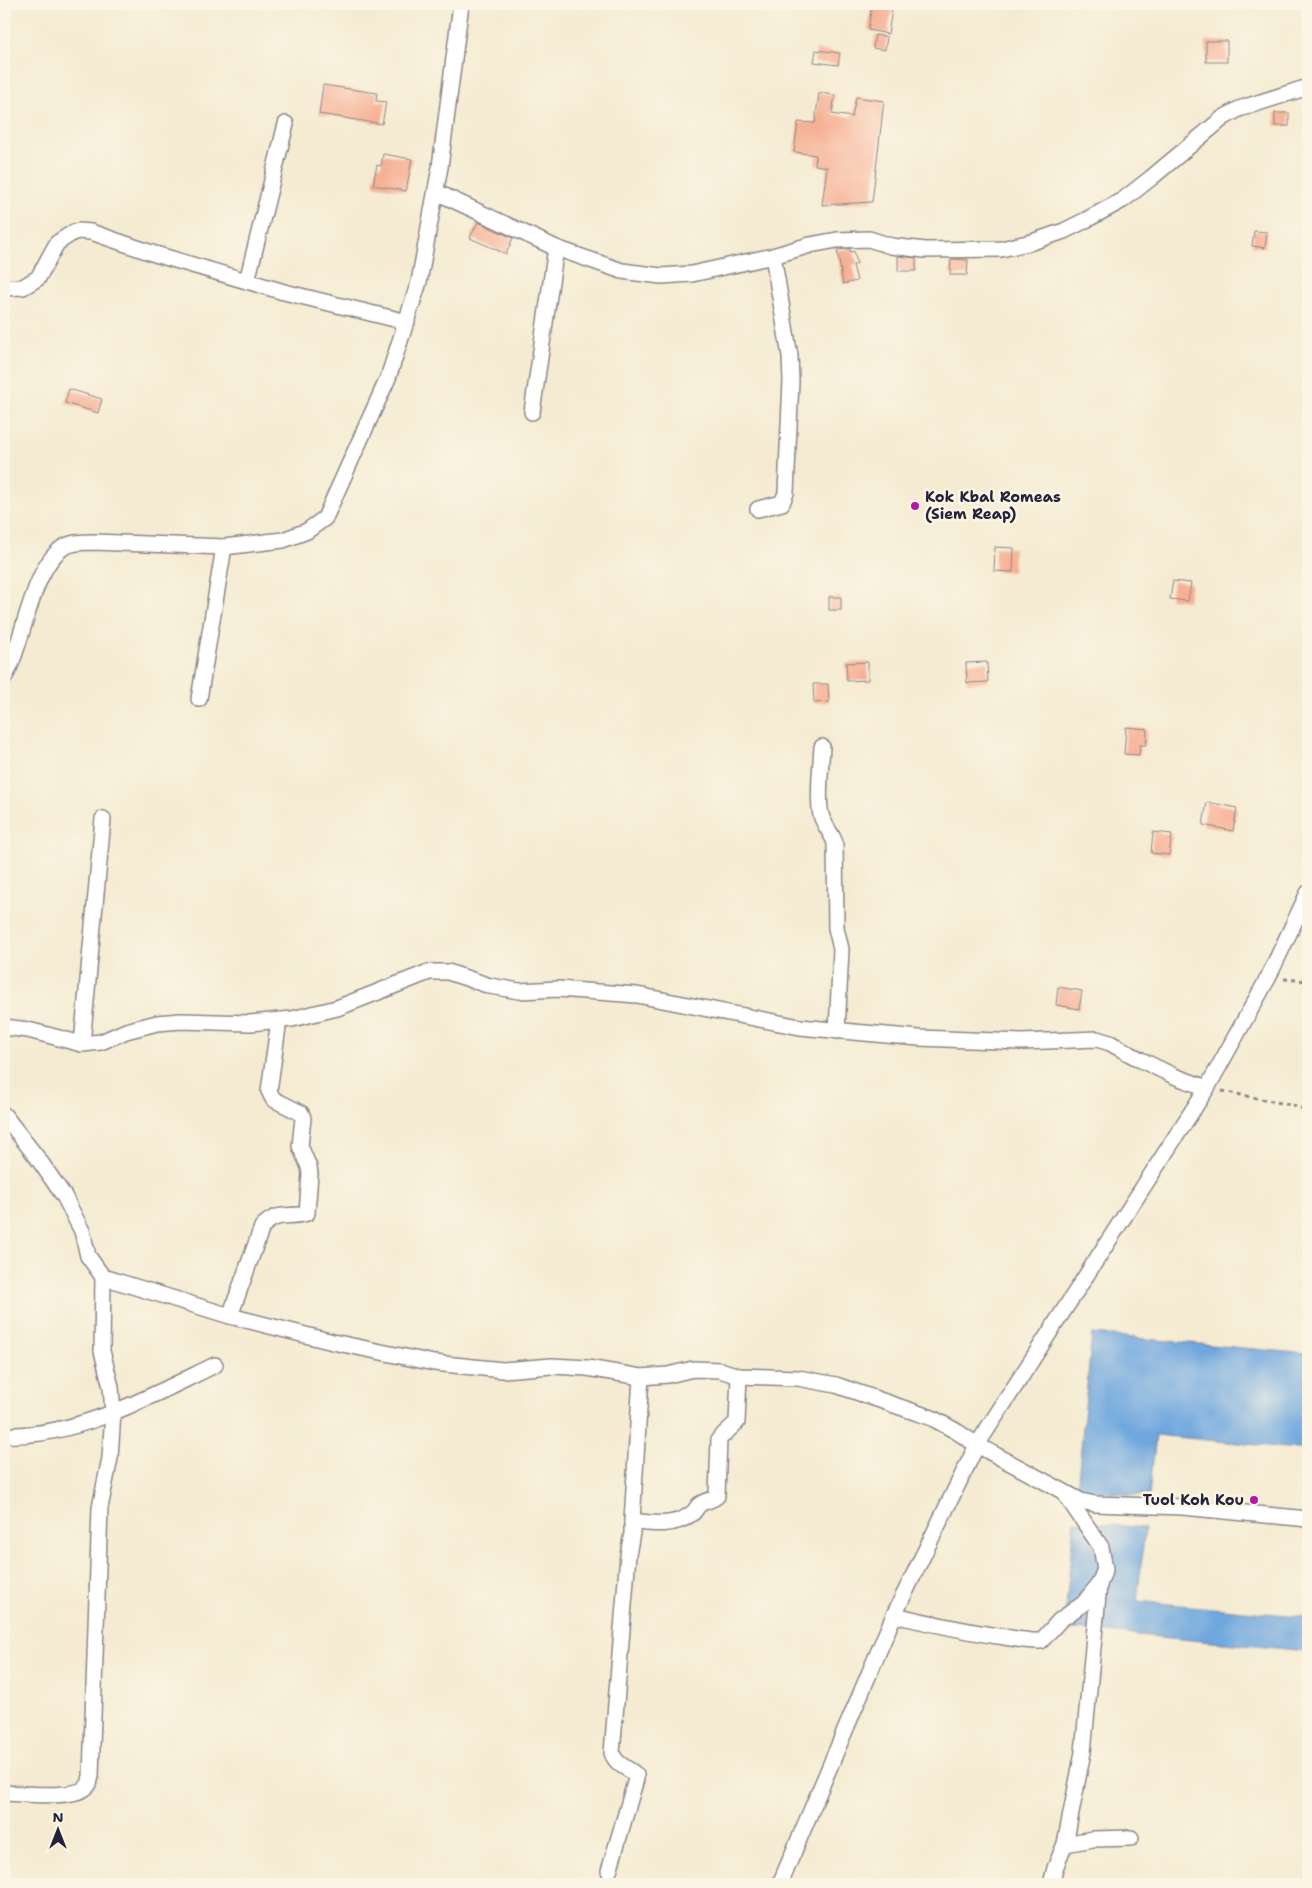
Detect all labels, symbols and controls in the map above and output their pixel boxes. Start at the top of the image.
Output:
place label: Kok Kbal Romeas (Siem Reap) [925,487,1061,524]
marker: Kok Kbal Romeas (Siem Reap) [909,500,921,512]
place label: Tuol Koh Kou [1143,1490,1244,1510]
marker: Tuol Koh Kou [1248,1494,1260,1506]
north arrow [32,1806,82,1856]
text: N [52,1808,64,1826]

